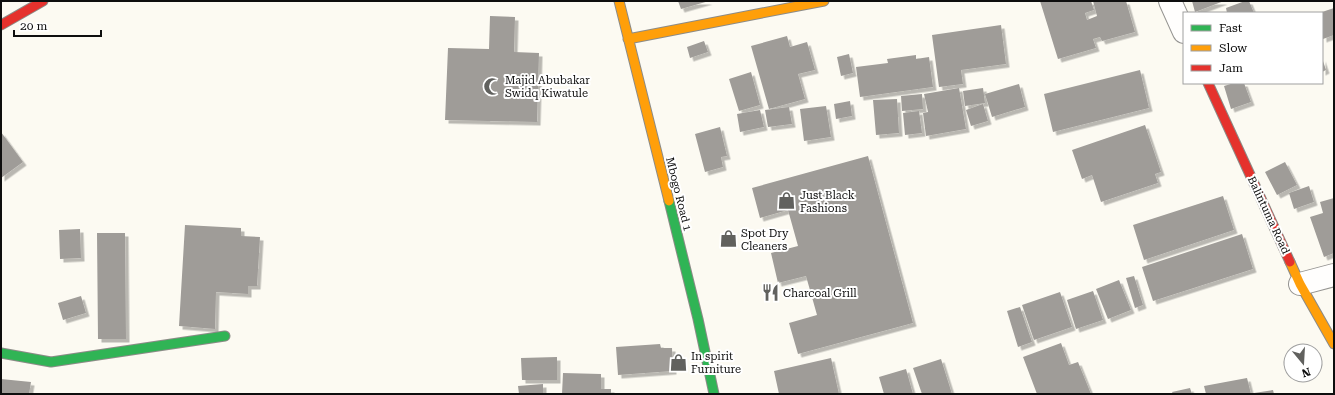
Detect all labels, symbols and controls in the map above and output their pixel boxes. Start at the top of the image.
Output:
scale bar [14,12,101,38]
legend [1183,12,1323,84]
text: 20 m [20,19,47,33]
text: Fast [1219,21,1243,35]
text: Slow [1219,41,1247,55]
text: Jam [1219,61,1243,75]
place label: Majid Abubakar Swidq Kiwatule [505,74,590,100]
mosque icon: Majid Abubakar Swidq Kiwatule [482,76,502,96]
street label: Mbogo Road 1 [663,156,694,232]
street label: Balintuma Road [1245,174,1292,256]
place label: Just Black Fashions [800,189,855,215]
shop icon: Just Black Fashions [777,191,797,211]
place label: Spot Dry Cleaners [741,227,789,253]
shop icon: Spot Dry Cleaners [718,229,738,249]
restaurant icon: Charcoal Grill [760,283,780,303]
place label: Charcoal Grill [783,287,857,300]
north arrow [1283,343,1323,383]
place label: In spirit Furniture [691,350,741,376]
shop icon: In spirit Furniture [668,352,688,372]
text: N [1299,365,1312,380]

